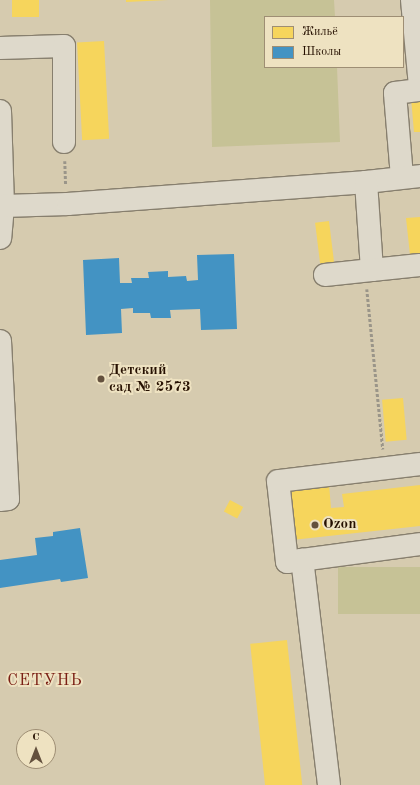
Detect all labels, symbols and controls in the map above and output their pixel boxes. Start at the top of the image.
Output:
legend [264,16,404,68]
text: Жильё [302,26,338,38]
text: Школы [302,46,341,58]
place label: Детский сад № 2573 [109,361,191,396]
marker: Детский сад № 2573 [96,374,106,384]
place label: Ozon [323,516,356,534]
marker: Ozon [310,520,320,530]
district label: СЕТУНЬ [7,671,83,691]
north arrow [16,729,56,769]
text: С [32,732,40,743]

